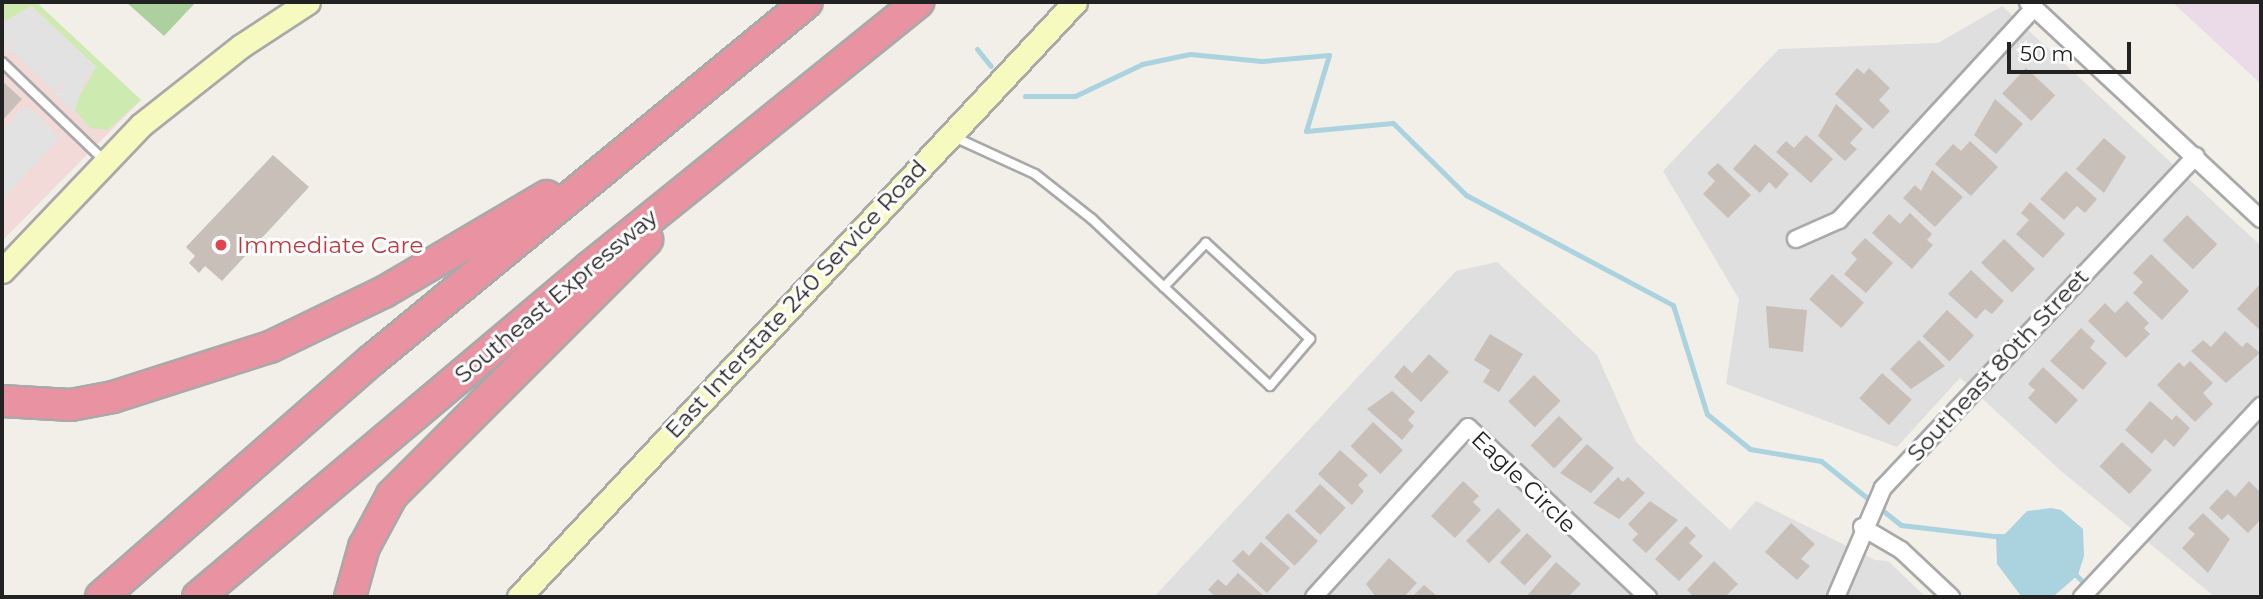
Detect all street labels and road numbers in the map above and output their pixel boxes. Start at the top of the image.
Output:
street label: East Interstate 240 Service Road [660,154,932,444]
street label: Southeast Expressway [449,203,663,389]
street label: Southeast 80th Street [1902,263,2094,467]
street label: Eagle Circle [1466,425,1582,539]

